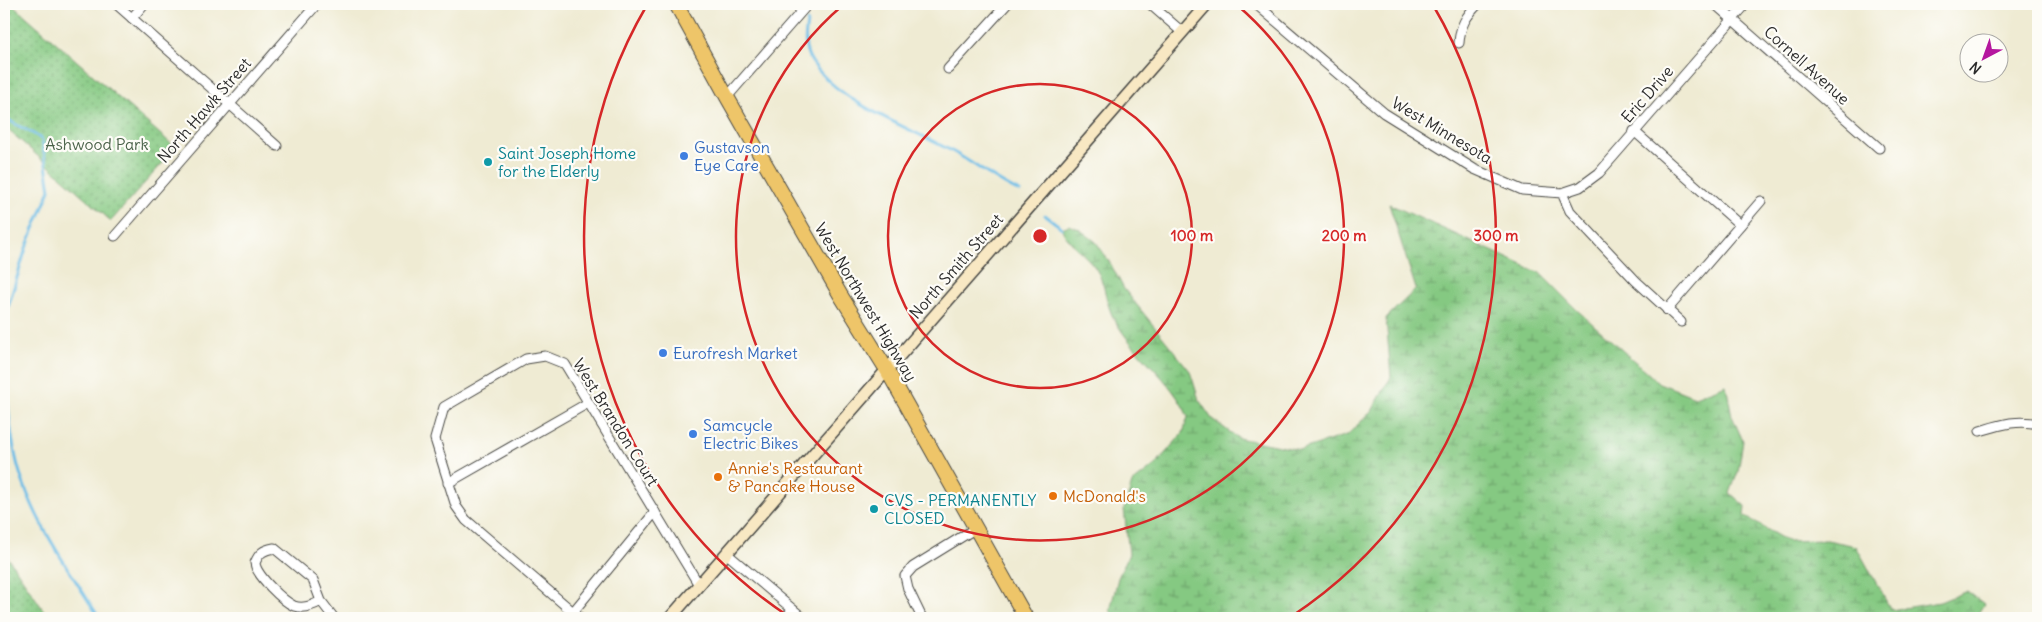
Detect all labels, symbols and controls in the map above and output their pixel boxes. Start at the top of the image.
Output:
street label: Cornell Avenue [1760,21,1854,109]
north arrow [1960,32,2010,82]
street label: North Hawk Street [153,53,255,167]
text: N [1966,58,1985,78]
street label: Eric Drive [1617,61,1677,127]
street label: West Minnesota [1388,92,1496,168]
park label: Ashwood Park [45,134,149,154]
place label: Gustavson Eye Care [694,137,770,175]
place label: Saint Joseph Home for the Elderly [498,143,636,181]
marker: Gustavson Eye Care [678,150,690,162]
marker: Saint Joseph Home for the Elderly [482,156,494,168]
street label: North Smith Street [905,209,1007,323]
street label: West Northwest Highway [811,219,921,385]
text: 100 m [1171,226,1213,245]
text: 200 m [1322,226,1366,245]
text: 300 m [1474,226,1519,245]
centre of rings [1031,227,1049,245]
place label: Eurofresh Market [673,343,798,363]
marker: Eurofresh Market [657,347,669,359]
street label: West Brandon Court [569,355,664,490]
place label: Samcycle Electric Bikes [703,415,798,453]
marker: Samcycle Electric Bikes [687,428,699,440]
place label: Annie's Restaurant & Pancake House [728,458,863,496]
marker: Annie's Restaurant & Pancake House [712,471,724,483]
place label: McDonald's [1063,486,1146,506]
place label: CVS - PERMANENTLY CLOSED [884,490,1037,528]
marker: McDonald's [1047,490,1059,502]
marker: CVS - PERMANENTLY CLOSED [868,503,880,515]

